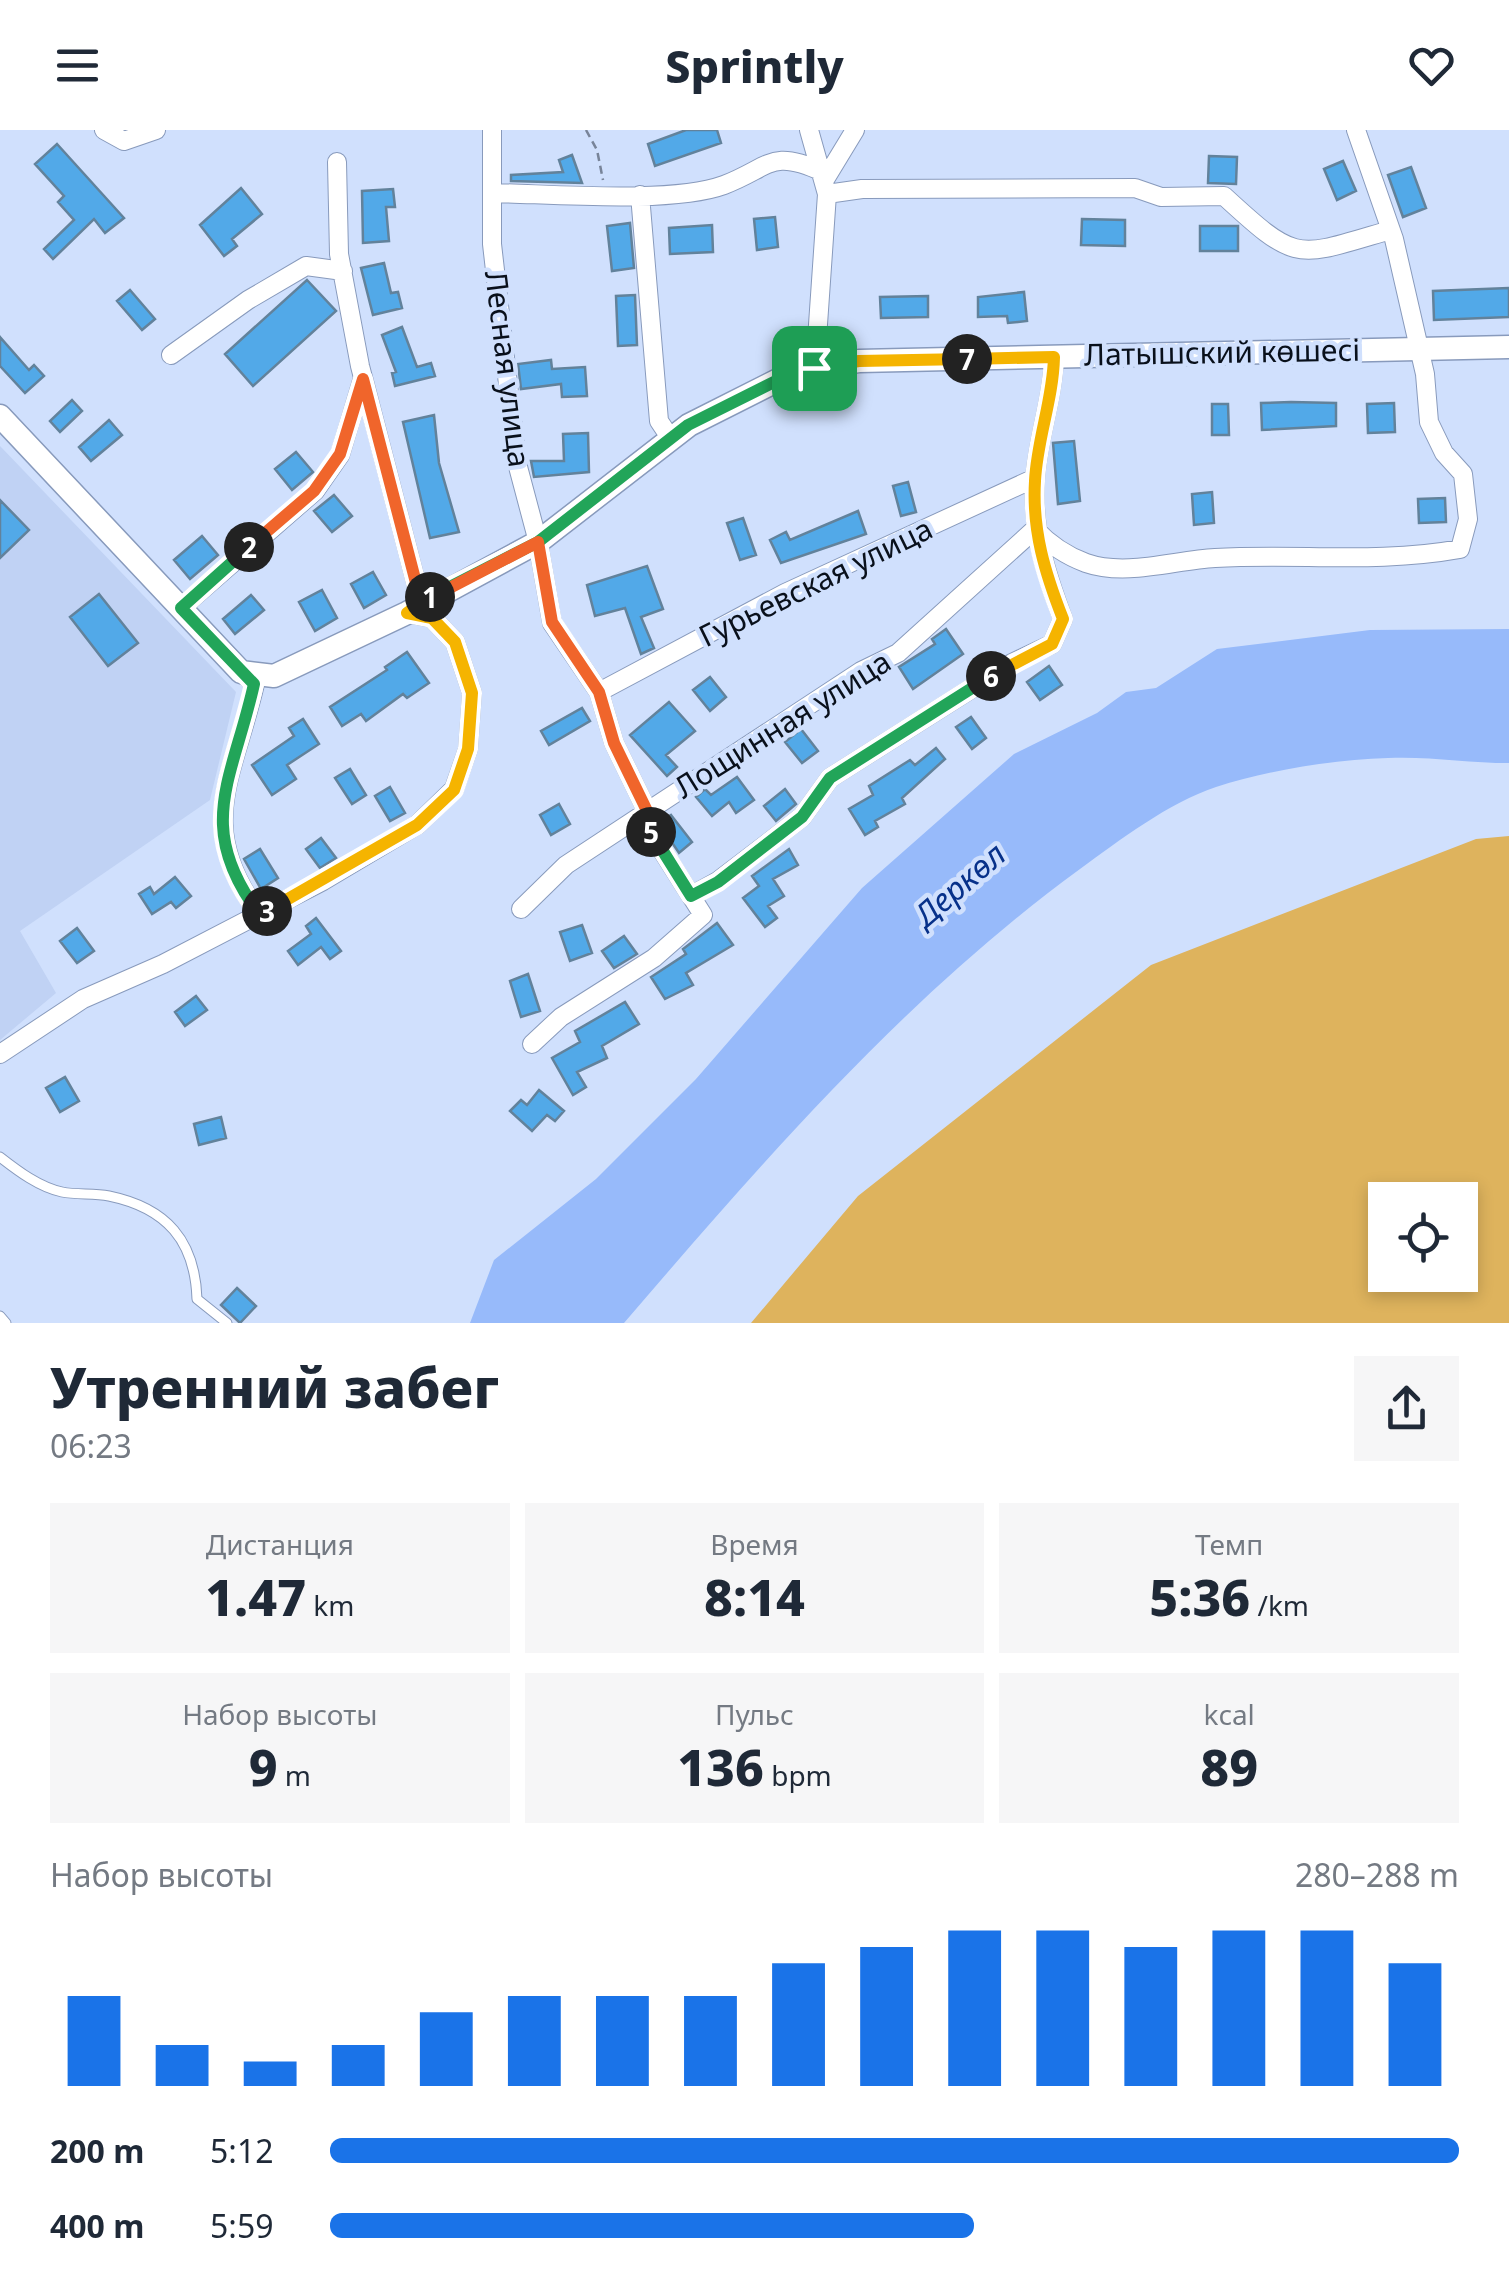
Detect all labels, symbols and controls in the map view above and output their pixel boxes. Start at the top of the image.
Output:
text: Sprintly [665,35,844,96]
icon: menu [50,38,105,93]
icon: heart [1404,38,1459,93]
street label: Лесная улица [476,268,541,469]
pin [772,326,857,411]
street label: Латышский көшесі [1084,329,1360,374]
pin: 7 [942,334,992,384]
text: 7 [959,340,975,378]
icon: arrive [787,341,842,396]
street label: Гурьевская улица [692,507,939,656]
pin: 2 [224,522,274,572]
text: 2 [241,528,257,566]
pin: 1 [405,572,455,622]
text: 1 [422,578,438,616]
street label: Лощинная улица [666,641,898,807]
pin: 6 [966,651,1016,701]
text: 6 [983,657,999,695]
pin: 5 [626,807,676,857]
text: 5 [643,813,659,851]
water label: Деркөл [902,832,1014,938]
pin: 3 [242,886,292,936]
text: 3 [259,892,275,930]
map controls [1368,1182,1478,1292]
button: locate [1368,1182,1478,1292]
text: Утренний забег [50,1349,499,1424]
button: share [1354,1356,1459,1461]
text: 06:23 [50,1424,132,1467]
text: Дистанция [206,1525,354,1563]
text: Время [710,1525,799,1563]
text: Темп [1195,1525,1263,1563]
text: 1.47 [205,1563,306,1631]
text: 8:14 [704,1563,805,1631]
text: 5:36 [1149,1563,1250,1631]
text: km [306,1586,355,1624]
text: /km [1250,1586,1309,1624]
text: Набор высоты [182,1695,377,1733]
text: Пульс [715,1695,794,1733]
text: kcal [1203,1695,1255,1733]
text: 9 [249,1733,278,1801]
text: 136 [677,1733,764,1801]
text: 89 [1200,1733,1258,1801]
text: m [278,1756,311,1794]
text: bpm [764,1756,832,1794]
text: Набор высоты [50,1853,273,1896]
text: 280–288 m [1295,1853,1459,1896]
text: 200 m [50,2129,144,2172]
text: 5:12 [210,2129,274,2172]
text: 400 m [50,2204,144,2247]
text: 5:59 [210,2204,274,2247]

